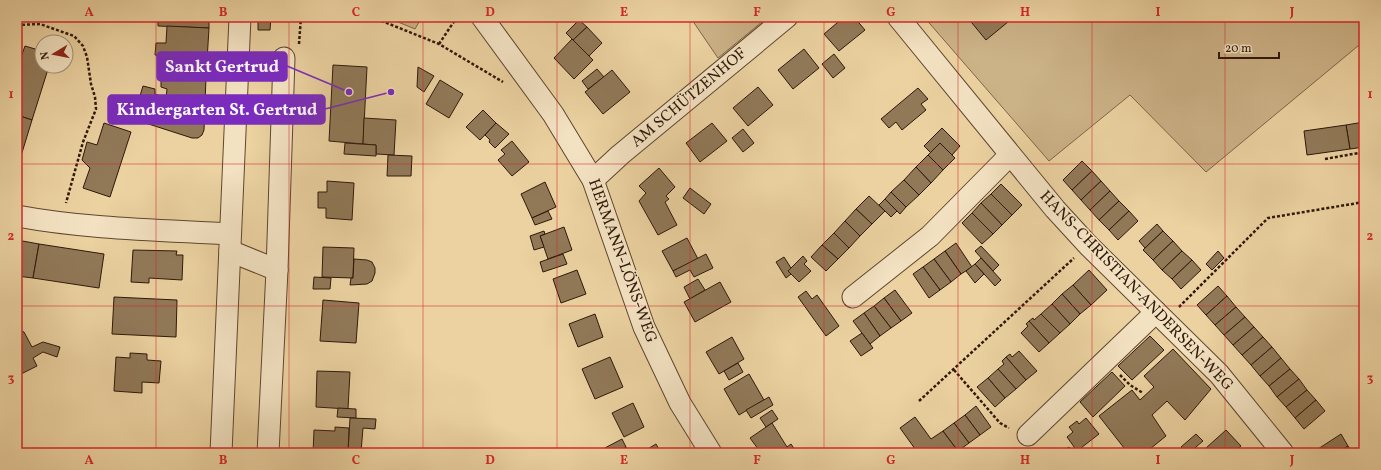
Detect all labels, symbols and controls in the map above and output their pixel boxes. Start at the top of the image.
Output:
text: A [84,4,94,22]
text: B [219,4,228,22]
text: C [352,4,360,22]
text: D [485,4,495,22]
text: E [620,4,628,22]
text: F [753,4,761,22]
text: G [886,4,896,22]
text: H [1020,4,1030,22]
text: I [1156,4,1161,22]
text: J [1289,4,1295,22]
north arrow [34,34,74,74]
scale bar [1219,34,1279,60]
text: 20 m [1225,41,1252,57]
street label: AM SCHÜTZENHOF [627,43,751,153]
text: N [38,50,54,61]
callout: Sankt Gertrud [157,52,287,81]
text: Sankt Gertrud [165,56,279,79]
text: 1 [8,86,14,104]
text: 1 [1367,86,1373,104]
callout: Kindergarten St. Gertrud [108,95,325,124]
text: Kindergarten St. Gertrud [117,99,317,122]
street label: HERMANN-LÖNS-WEG [582,176,662,346]
street label: HANS-CHRISTIAN-ANDERSEN-WEG [1034,186,1238,396]
text: 2 [8,228,15,246]
text: 2 [1367,228,1374,246]
text: 3 [8,370,15,388]
text: 3 [1367,370,1374,388]
text: A [84,452,94,470]
text: B [219,452,228,470]
text: C [352,452,360,470]
text: D [485,452,495,470]
text: E [620,452,628,470]
text: F [753,452,761,470]
text: G [886,452,896,470]
text: H [1020,452,1030,470]
text: I [1156,452,1161,470]
text: J [1289,452,1295,470]

